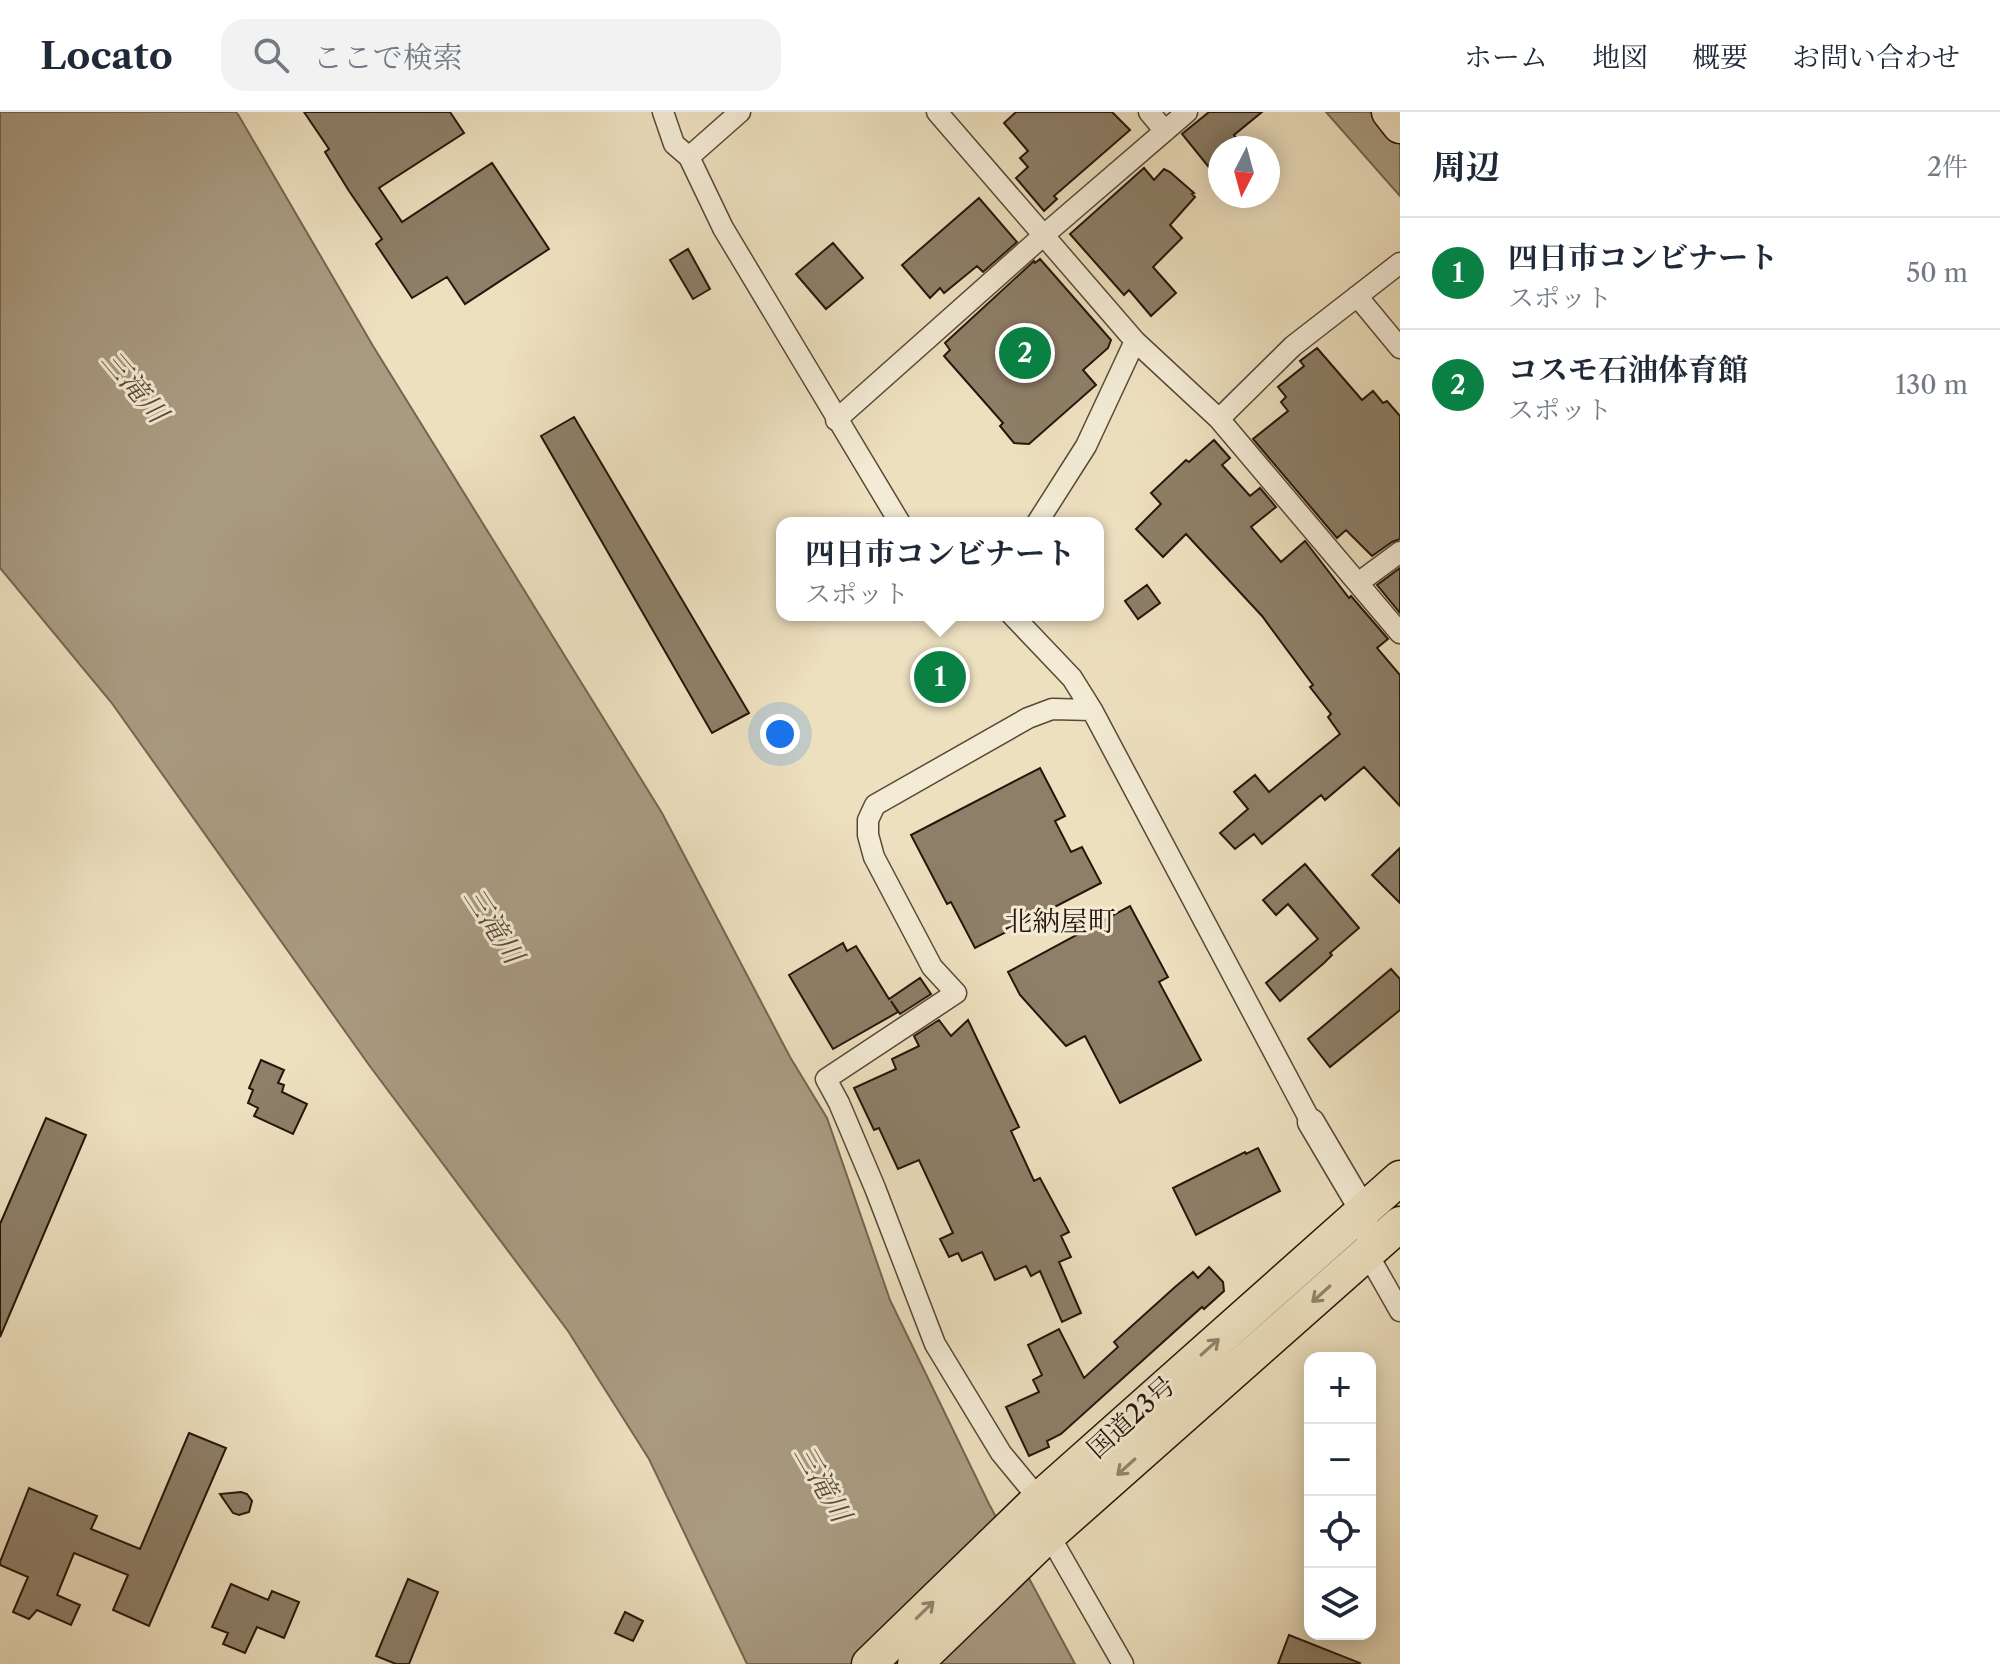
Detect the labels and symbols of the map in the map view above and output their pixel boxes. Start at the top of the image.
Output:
north arrow [1208,136,1280,208]
pin: 2 [999,323,1051,383]
water label: 三滝川 [95,343,177,431]
pin: 1 [914,647,966,707]
your location [760,714,800,754]
water label: 三滝川 [457,881,533,972]
district label: 北納屋町 [1004,904,1116,938]
one-way arrow [1311,1285,1331,1303]
one-way arrow [1199,1338,1219,1356]
street label: 国道23号 [1080,1369,1182,1465]
water label: 三滝川 [787,1438,860,1530]
one-way arrow [1116,1457,1136,1476]
one-way arrow [915,1600,935,1619]

